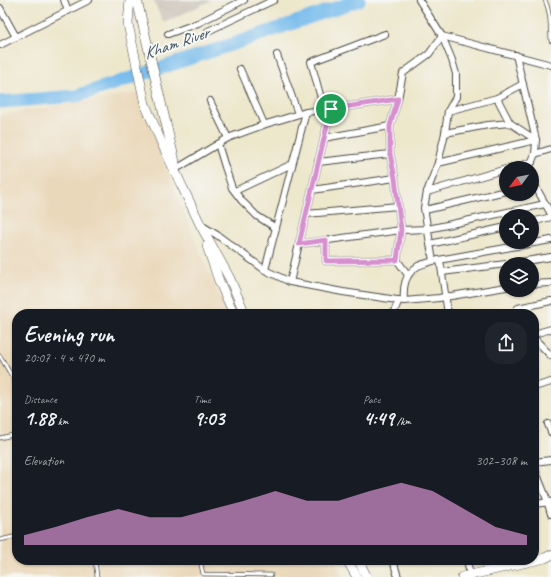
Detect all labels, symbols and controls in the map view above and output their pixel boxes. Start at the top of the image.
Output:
water label: Kham River [141,21,214,64]
pin [314,92,348,126]
icon: arrive [320,98,342,120]
north arrow [499,161,539,201]
map controls [499,161,539,297]
button: locate [499,209,539,249]
button: layers [499,257,539,297]
text: Evening run [24,321,114,349]
button: share [485,322,527,364]
text: 20:07 · 4 × 470 m [24,350,105,366]
text: Distance [24,392,57,406]
text: Time [194,392,211,406]
text: Pace [363,392,380,406]
text: 1.88 [24,406,55,431]
text: 9:03 [194,406,224,431]
text: 4:49 [363,406,394,431]
text: km [55,414,68,428]
text: /km [394,414,411,428]
text: Elevation [24,453,64,469]
text: 302–308 m [476,453,527,469]

